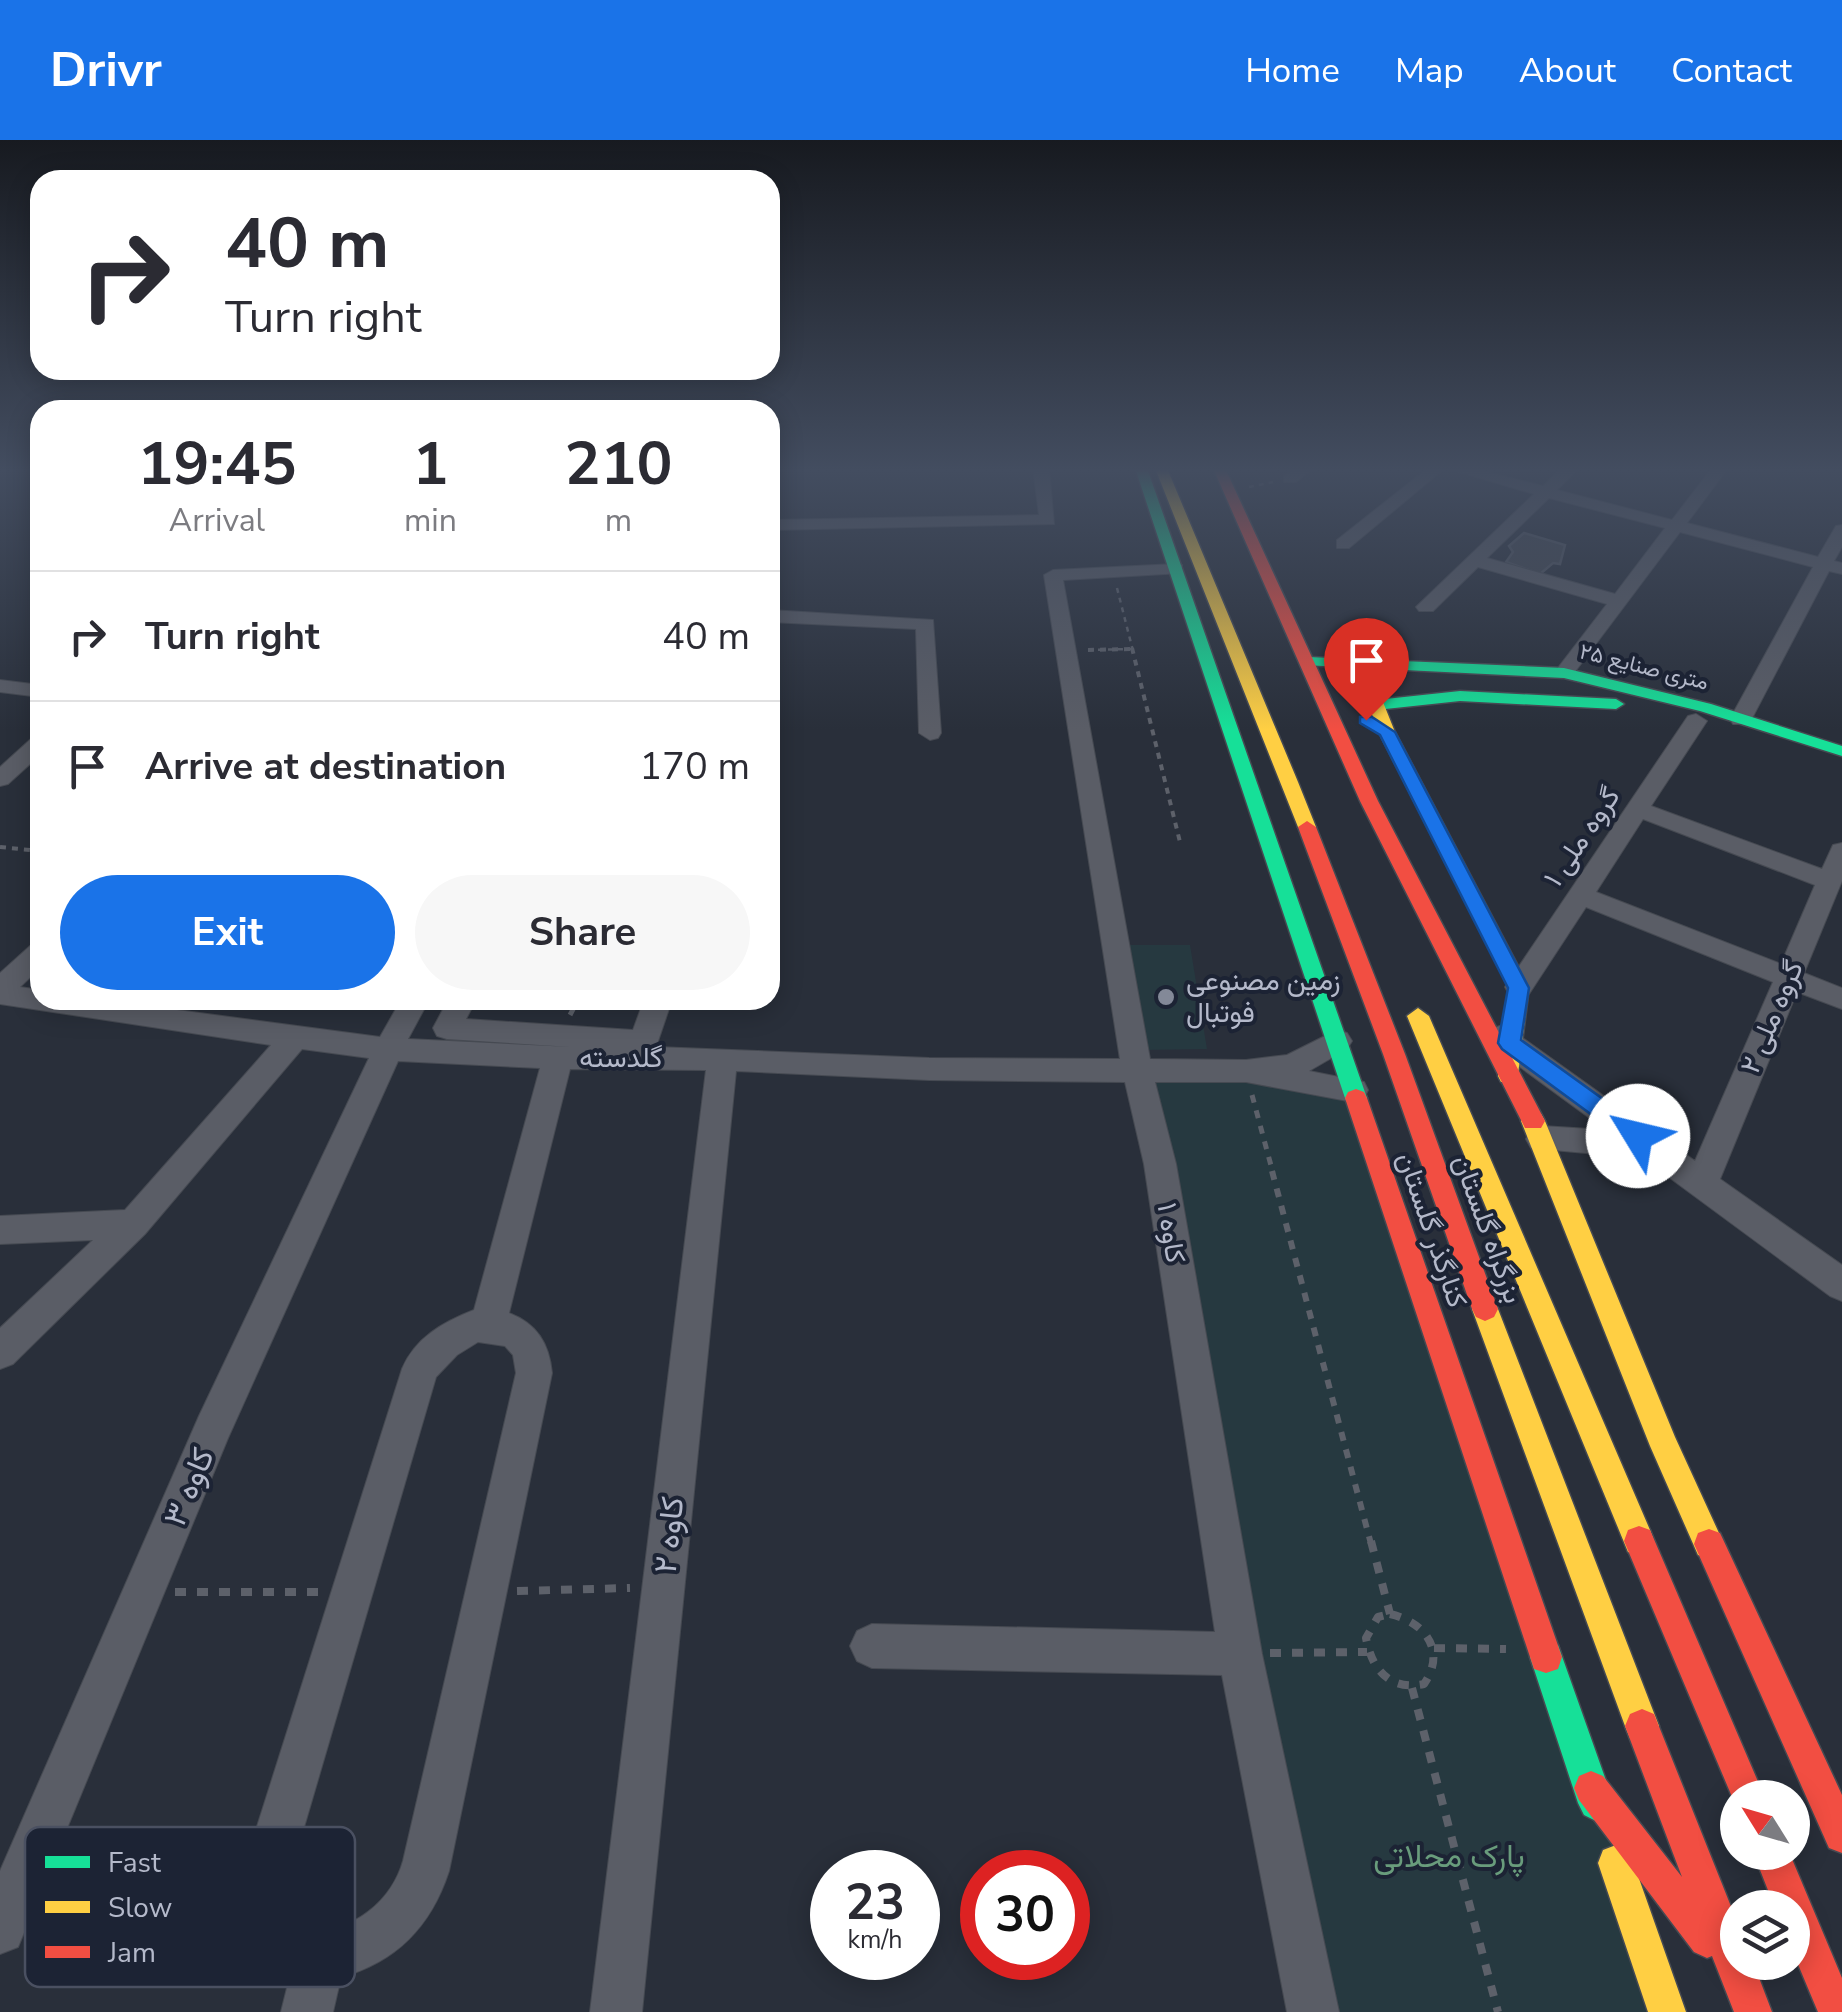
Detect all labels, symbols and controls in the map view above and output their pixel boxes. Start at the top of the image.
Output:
text: Drivr [50,37,162,103]
text: Home [1245,47,1340,94]
text: Map [1395,47,1464,94]
text: About [1519,47,1616,94]
text: Contact [1671,47,1792,94]
text: 40 m [225,196,389,292]
icon: right [60,210,190,340]
text: Turn right [225,287,422,348]
text: 19:45 [138,423,296,505]
text: 1 [412,423,448,505]
text: 210 [564,423,672,505]
text: Arrival [169,499,265,542]
text: min [404,499,457,542]
text: m [605,499,632,542]
icon: right [60,609,115,664]
text: Turn right [145,611,320,662]
text: 40 m [662,611,750,662]
pin [1324,618,1409,721]
icon: arrive [1339,633,1394,688]
street label: ۲۵ متری صنایع [1576,636,1712,698]
icon: arrive [60,739,115,794]
text: Arrive at destination [145,741,506,792]
text: 170 m [639,741,750,792]
street label: گروه ملی ۱ [1535,780,1629,894]
button: Exit [60,875,395,990]
button: Share [415,875,750,990]
street label: گروه ملی ۲ [1731,955,1813,1079]
place label: زمین مصنوعی فوتبال [1186,962,1341,1032]
marker: زمین مصنوعی فوتبال [1155,986,1177,1008]
street label: گلدسته [579,1039,663,1077]
position arrow [1586,1084,1690,1188]
street label: کنارگذر گلستان [1388,1147,1476,1313]
street label: بزرگراه گلستان [1444,1149,1532,1309]
street label: کاوه ۱ [1147,1200,1195,1266]
street label: کاوه ۳ [153,1441,225,1533]
street label: کاوه ۲ [644,1495,694,1575]
north arrow [1720,1780,1810,1870]
map controls [1720,1780,1810,1980]
legend [25,1827,355,1987]
park label: پارک محلاتی [1373,1835,1525,1878]
text: Fast [108,1844,161,1882]
speed limit sign: 30 [960,1850,1090,1980]
text: 23 [845,1868,905,1937]
text: Slow [108,1889,172,1927]
button: layers [1720,1890,1810,1980]
text: km/h [847,1923,903,1957]
text: Jam [107,1934,156,1972]

